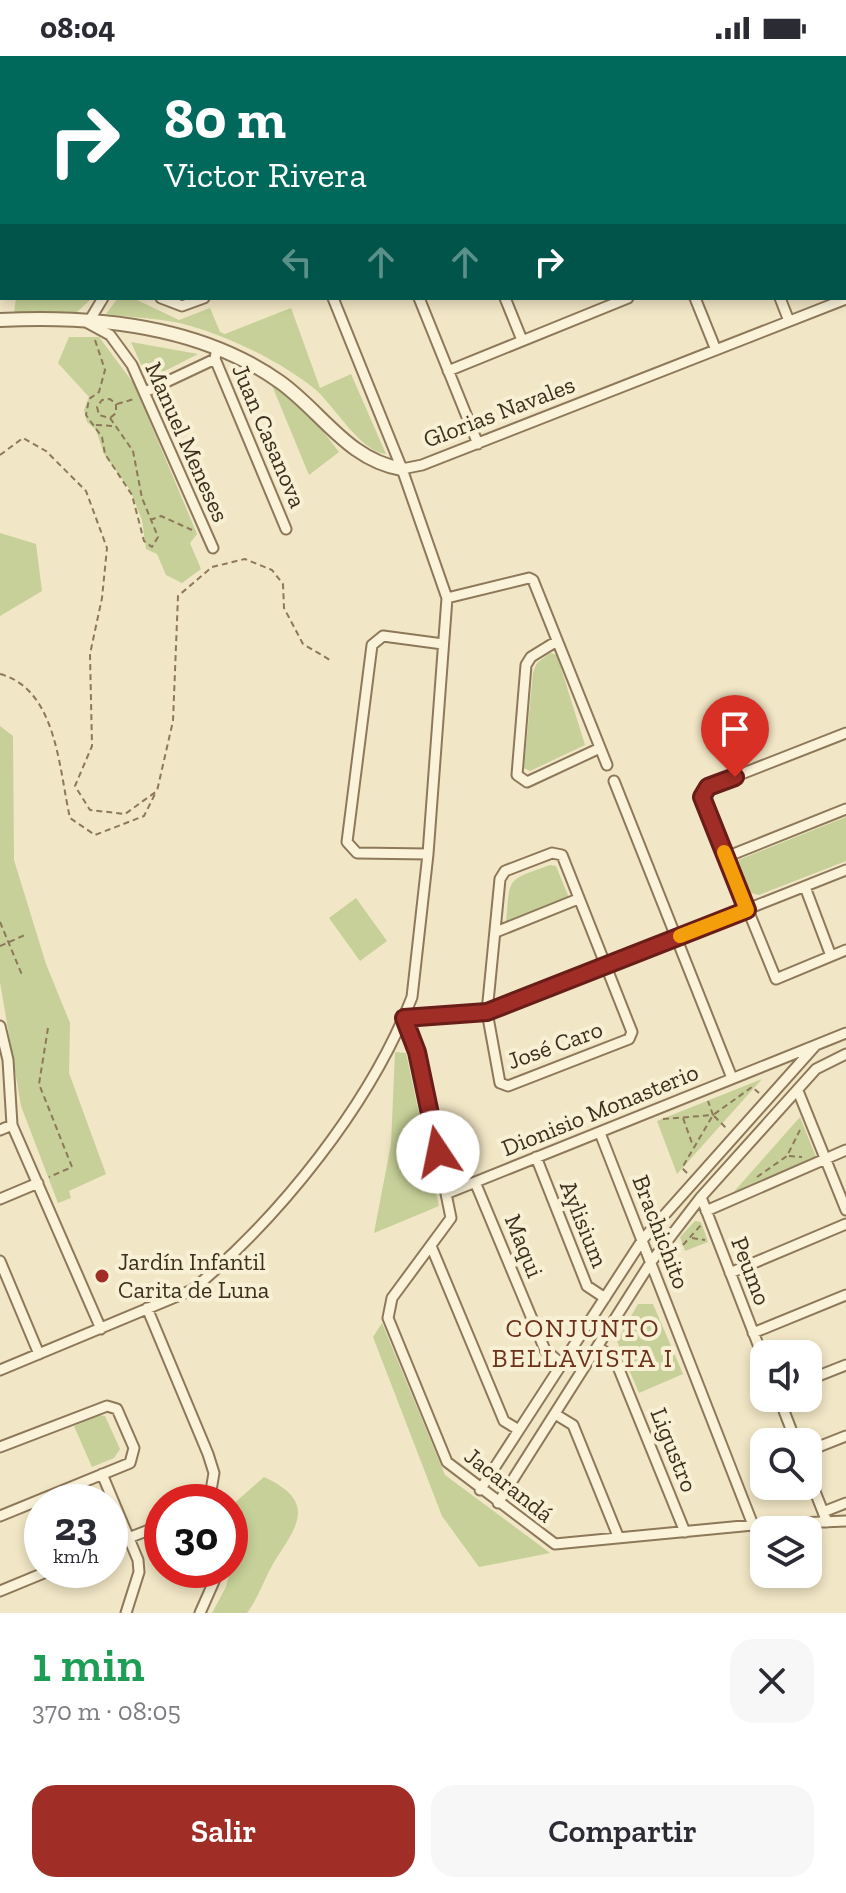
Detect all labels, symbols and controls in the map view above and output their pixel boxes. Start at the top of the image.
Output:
text: 08:04 [40,10,115,46]
text: 80 m [164,85,286,152]
icon: right [32,88,136,192]
text: Victor Rivera [164,153,367,196]
icon: left [275,240,319,284]
icon: ahead [359,240,403,284]
icon: ahead [443,240,487,284]
icon: right [527,240,571,284]
street label: Manuel Meneses [139,357,236,526]
street label: Juan Casanova [226,360,313,512]
street label: Glorias Navales [419,369,579,454]
pin [701,695,769,777]
icon: arrive [713,707,757,751]
street label: José Caro [503,1014,606,1075]
street label: Dionisio Monasterio [497,1057,702,1162]
position arrow [396,1110,480,1194]
street label: Brachichito [626,1171,696,1293]
street label: Aylisium [554,1176,615,1272]
street label: Maqui [499,1210,550,1282]
street label: Peumo [725,1232,778,1309]
place label: Jardín Infantil Carita de Luna [118,1247,270,1304]
marker: Jardín Infantil Carita de Luna [93,1267,111,1285]
district label: CONJUNTO BELLAVISTA I [492,1312,674,1374]
map controls [750,1340,822,1588]
button: sound [750,1340,822,1412]
street label: Ligustro [644,1403,704,1496]
button: search [750,1428,822,1500]
street label: Jacarandá [459,1441,560,1529]
speed limit sign: 30 [144,1484,248,1588]
text: 23 [55,1502,97,1550]
button: layers [750,1516,822,1588]
text: km/h [53,1544,99,1568]
text: 1 min [32,1636,145,1693]
button: close [730,1639,814,1723]
text: 370 m · 08:05 [32,1695,181,1727]
button: Salir [32,1785,415,1877]
button: Compartir [431,1785,814,1877]

